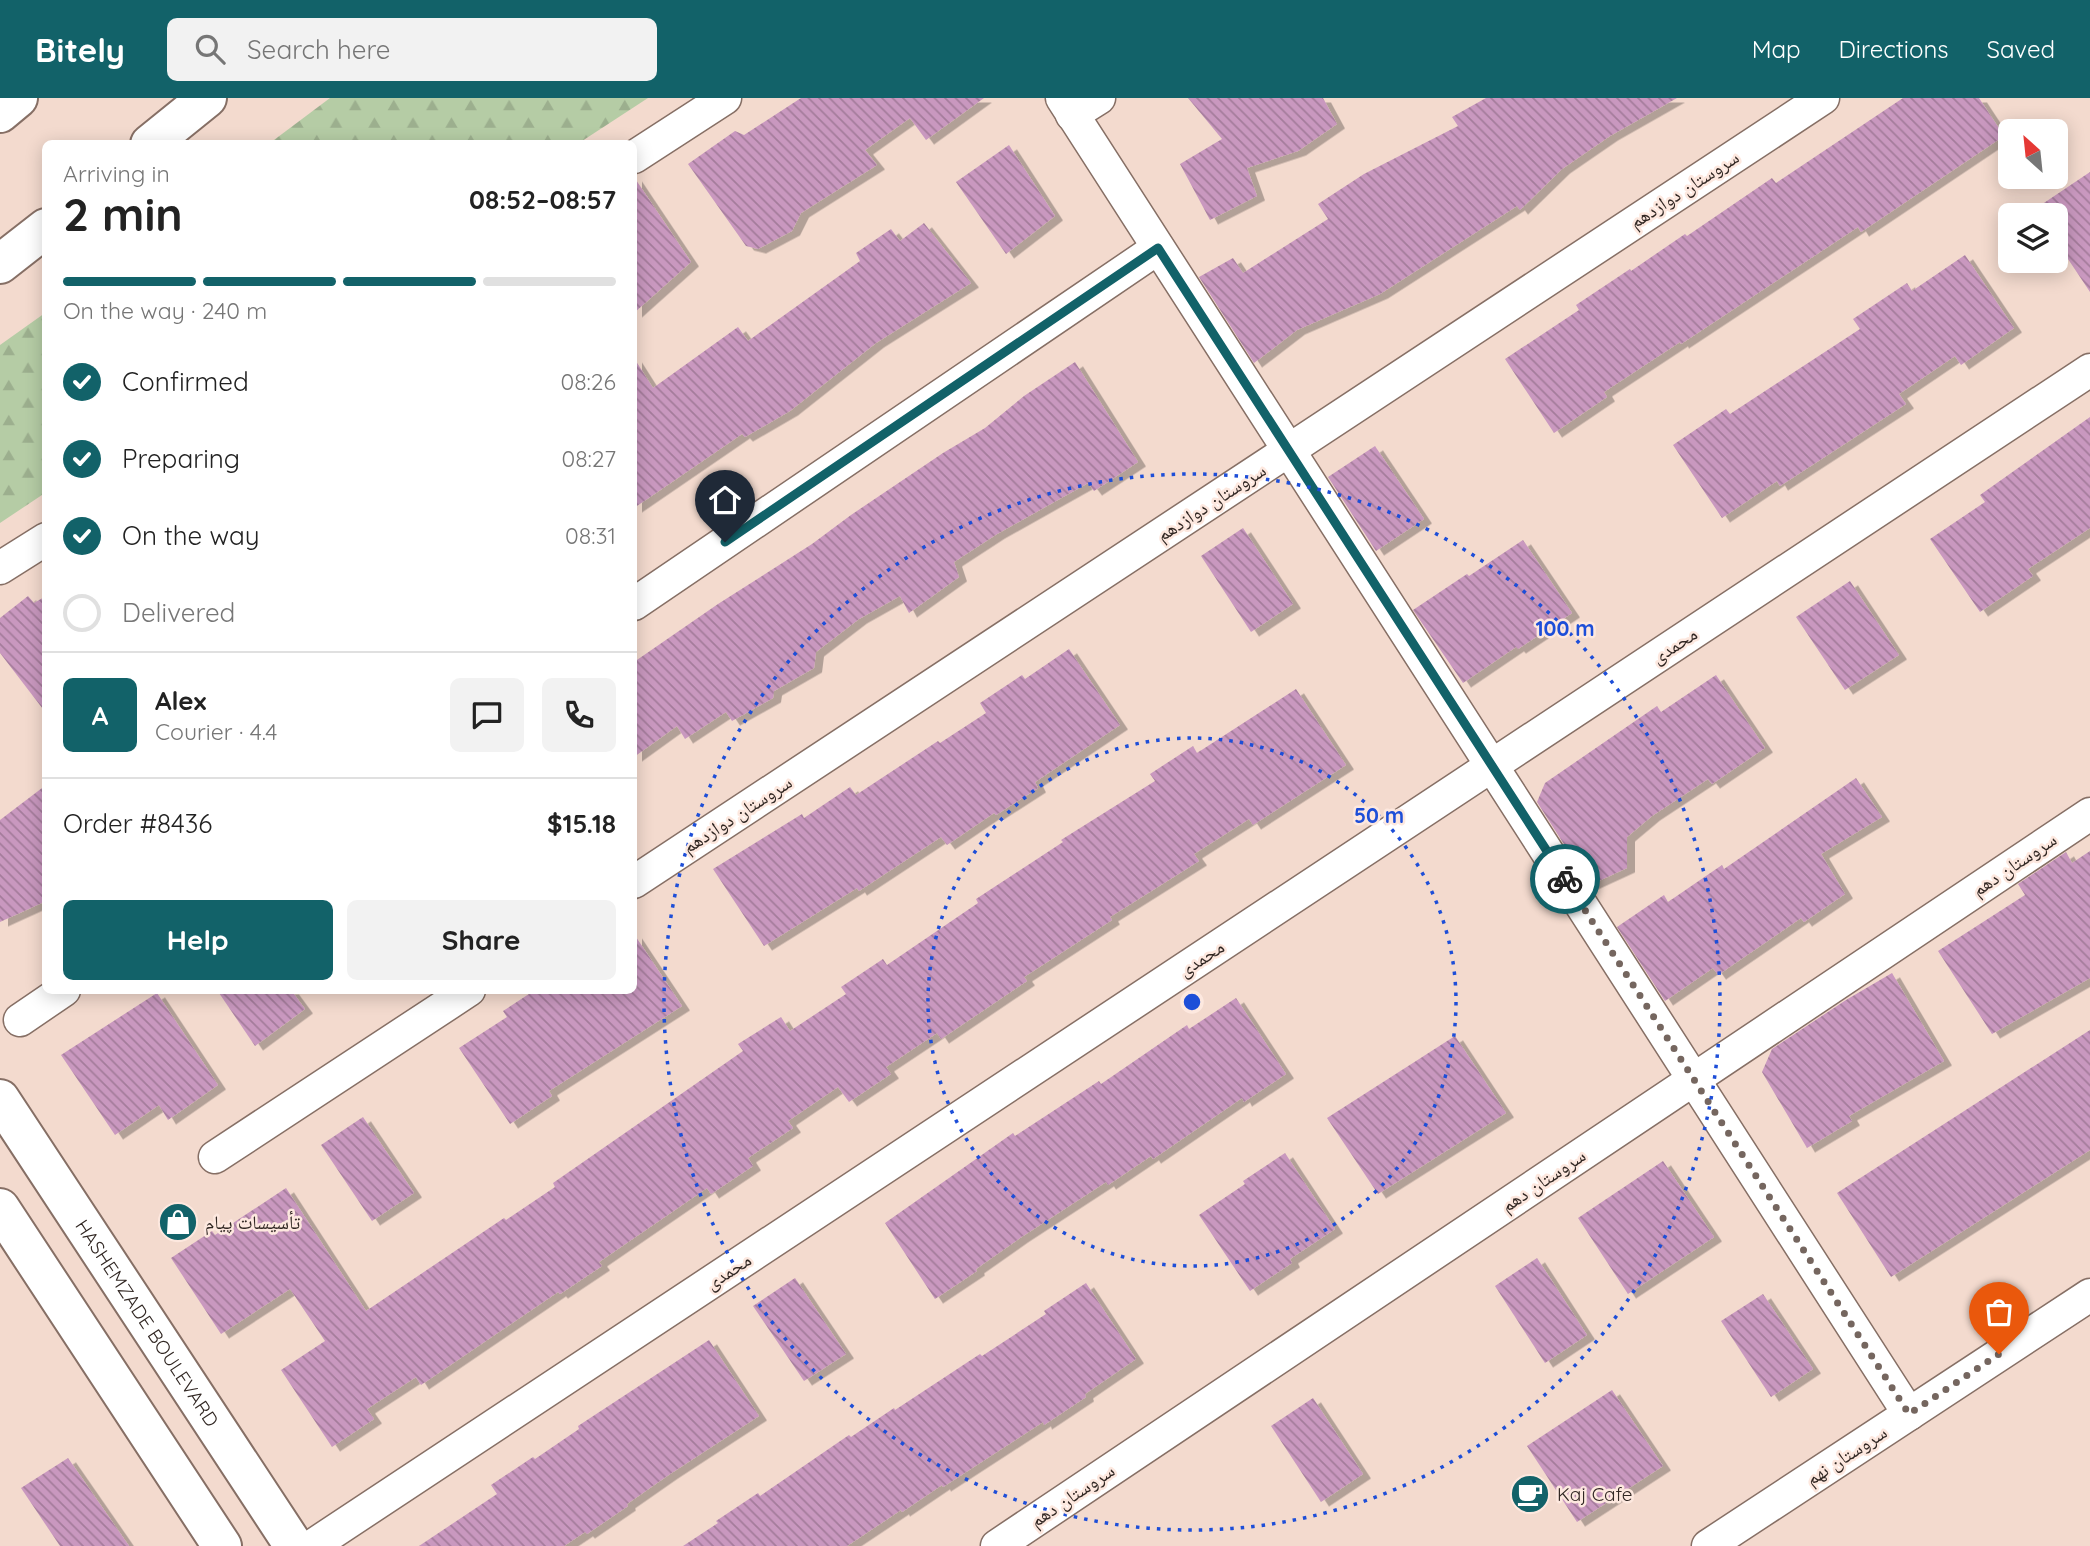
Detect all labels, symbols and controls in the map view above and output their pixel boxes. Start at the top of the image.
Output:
search box [167,18,657,81]
text: Bitely [35,29,125,70]
icon: search [191,30,229,68]
text: Search here [247,33,391,66]
text: Map [1752,34,1801,64]
text: Directions [1839,34,1949,64]
text: Saved [1987,34,2055,64]
north arrow [1998,119,2068,189]
map controls [1998,119,2068,273]
street label: سروستان دوازدهم [1625,145,1744,234]
text: Arriving in [63,159,170,188]
text: 08:52–08:57 [469,183,616,216]
text: 2 min [63,185,183,243]
button: layers [1998,203,2068,273]
text: On the way · 240 m [63,296,267,325]
icon: check [63,363,101,401]
text: Confirmed [122,365,249,398]
text: 08:26 [560,367,616,396]
icon: check [63,440,101,478]
text: Preparing [122,442,240,475]
text: 08:27 [561,444,616,473]
street label: سروستان دوازدهم [1152,458,1271,547]
pin [695,470,755,542]
icon: home [706,481,744,519]
icon: check [63,517,101,555]
text: On the way [122,519,260,552]
text: 08:31 [565,521,616,550]
text: Delivered [122,596,235,629]
text: 100 m [1535,615,1595,641]
street label: محمدی [1647,621,1701,669]
button: chat [450,678,524,752]
button: phone [542,678,616,752]
text: Alex [155,684,206,717]
text: A [92,699,108,732]
text: Courier · 4.4 [155,717,277,746]
street label: سروستان دوازدهم [678,770,797,859]
text: 50 m [1354,802,1404,828]
text: Order #8436 [63,807,212,840]
text: $15.18 [547,807,616,840]
street label: سروستان دهم [1967,827,2062,902]
courier [1530,844,1600,914]
icon: bike [1546,860,1584,898]
button: Help [63,900,333,980]
button: Share [347,900,616,980]
street label: محمدی [1174,934,1228,982]
centre of rings [1180,990,1204,1014]
street label: سروستان دهم [1496,1143,1591,1218]
shop icon: تأسیسات پیام [157,1201,199,1243]
place label: تأسیسات پیام [205,1210,301,1236]
street label: HASHEMZADE BOULEVARD [70,1215,224,1431]
street label: محمدی [701,1247,755,1295]
pin [1969,1282,2029,1354]
icon: bag [1980,1293,2018,1331]
street label: سروستان نهم [1801,1420,1892,1491]
street label: سروستان دهم [1025,1458,1120,1533]
cafe icon: Kaj Cafe [1509,1473,1551,1515]
place label: Kaj Cafe [1557,1482,1632,1506]

